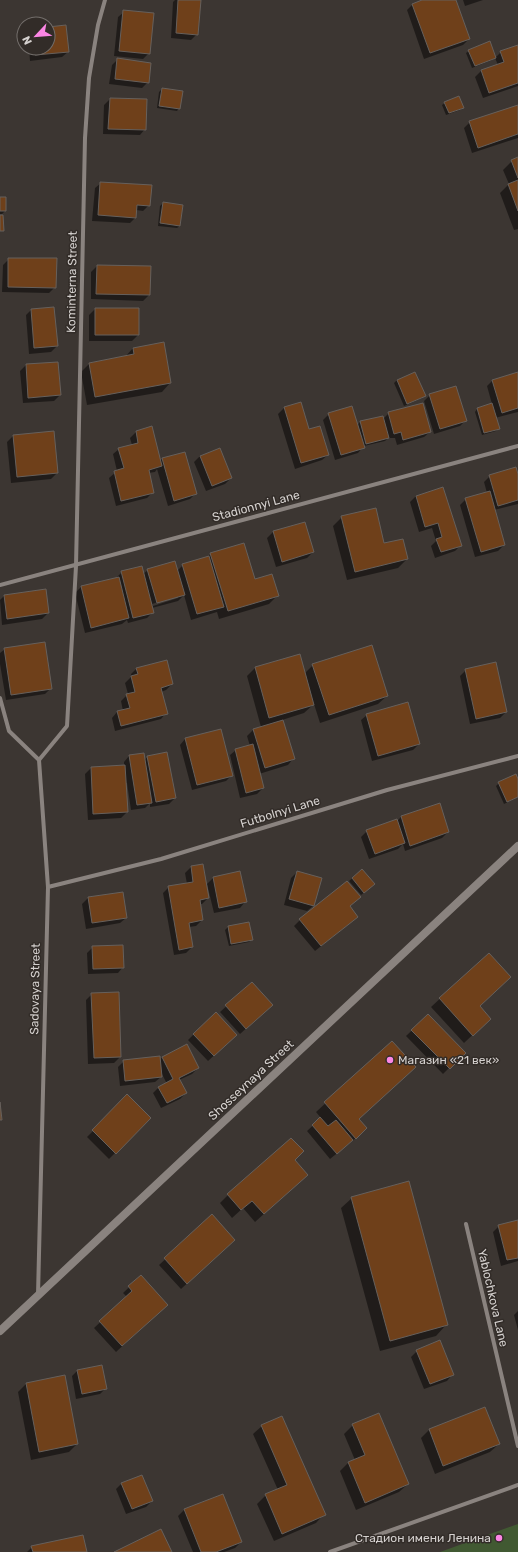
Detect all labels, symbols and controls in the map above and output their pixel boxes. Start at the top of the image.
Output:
north arrow [16,16,56,56]
text: N [20,34,35,47]
street label: Kominterna Street [64,231,80,333]
street label: Stadionnyi Lane [211,488,302,524]
street label: Futbolnyi Lane [238,793,322,831]
street label: Sadovaya Street [27,943,43,1035]
street label: Shosseynaya Street [205,1037,297,1123]
place label: Магазин «21 век» [398,1053,499,1067]
marker: Магазин «21 век» [385,1055,395,1065]
street label: Yablochkova Lane [475,1248,511,1349]
place label: Стадион имени Ленина [355,1531,491,1545]
marker: Стадион имени Ленина [494,1533,504,1543]

